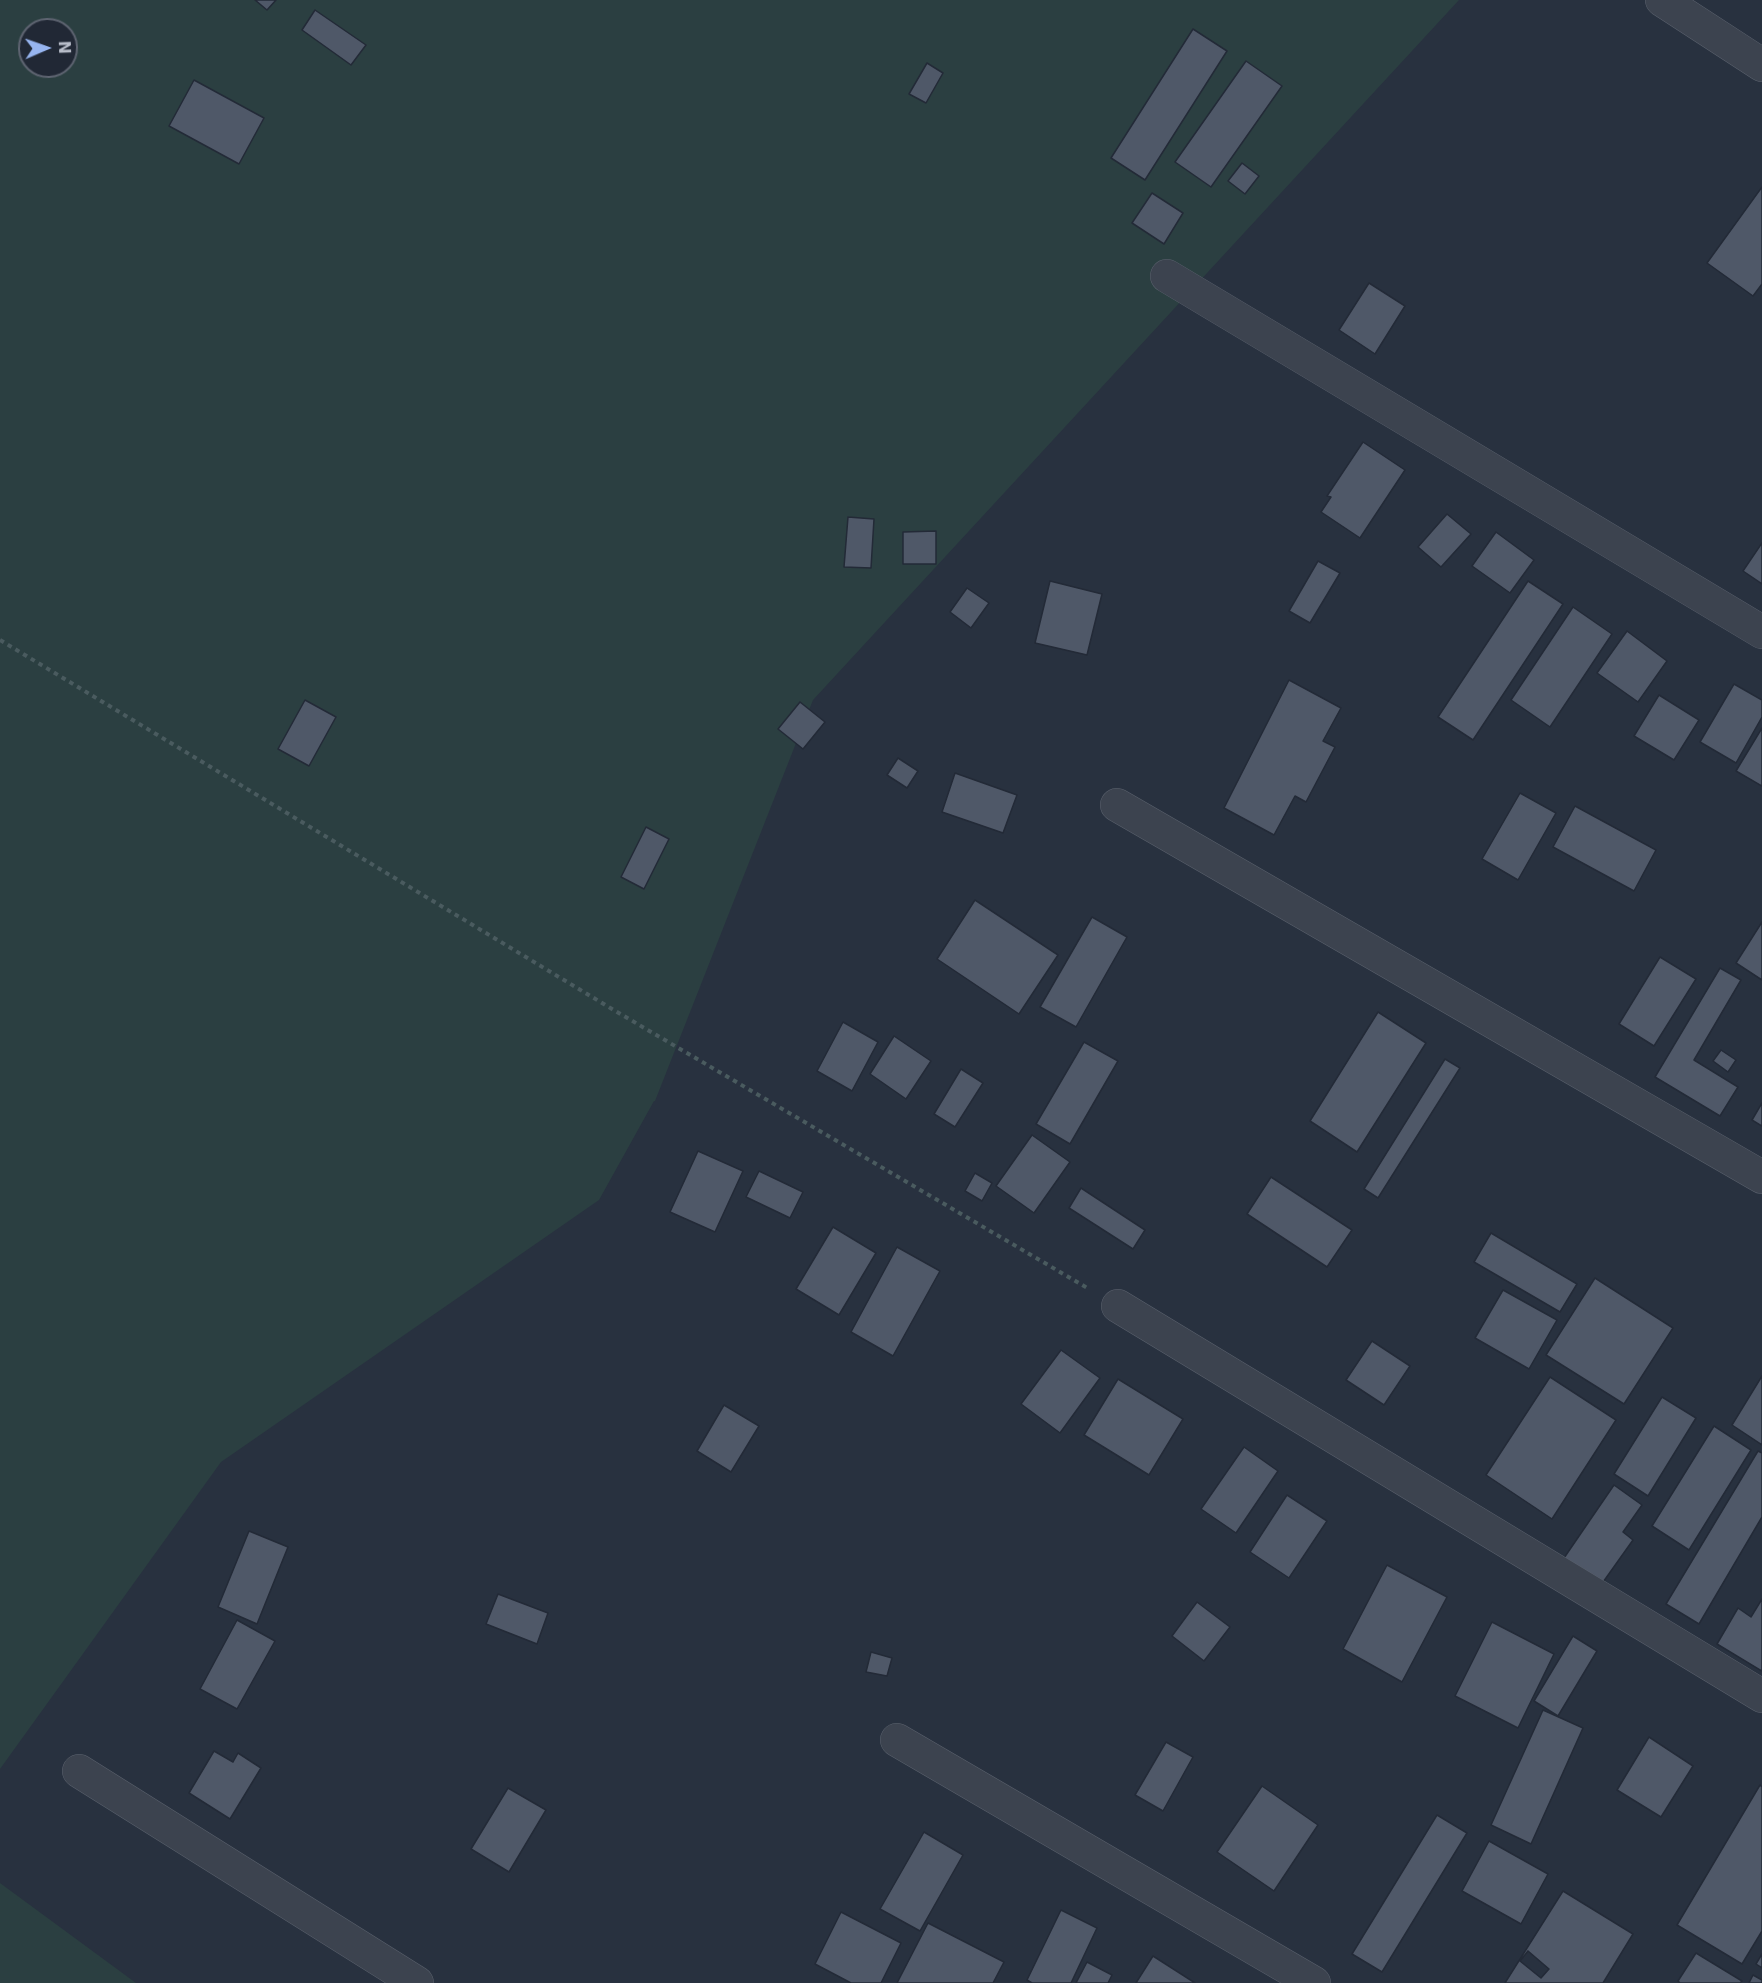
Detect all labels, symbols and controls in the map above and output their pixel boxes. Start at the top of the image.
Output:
north arrow [18,18,78,78]
text: N [55,40,74,54]

